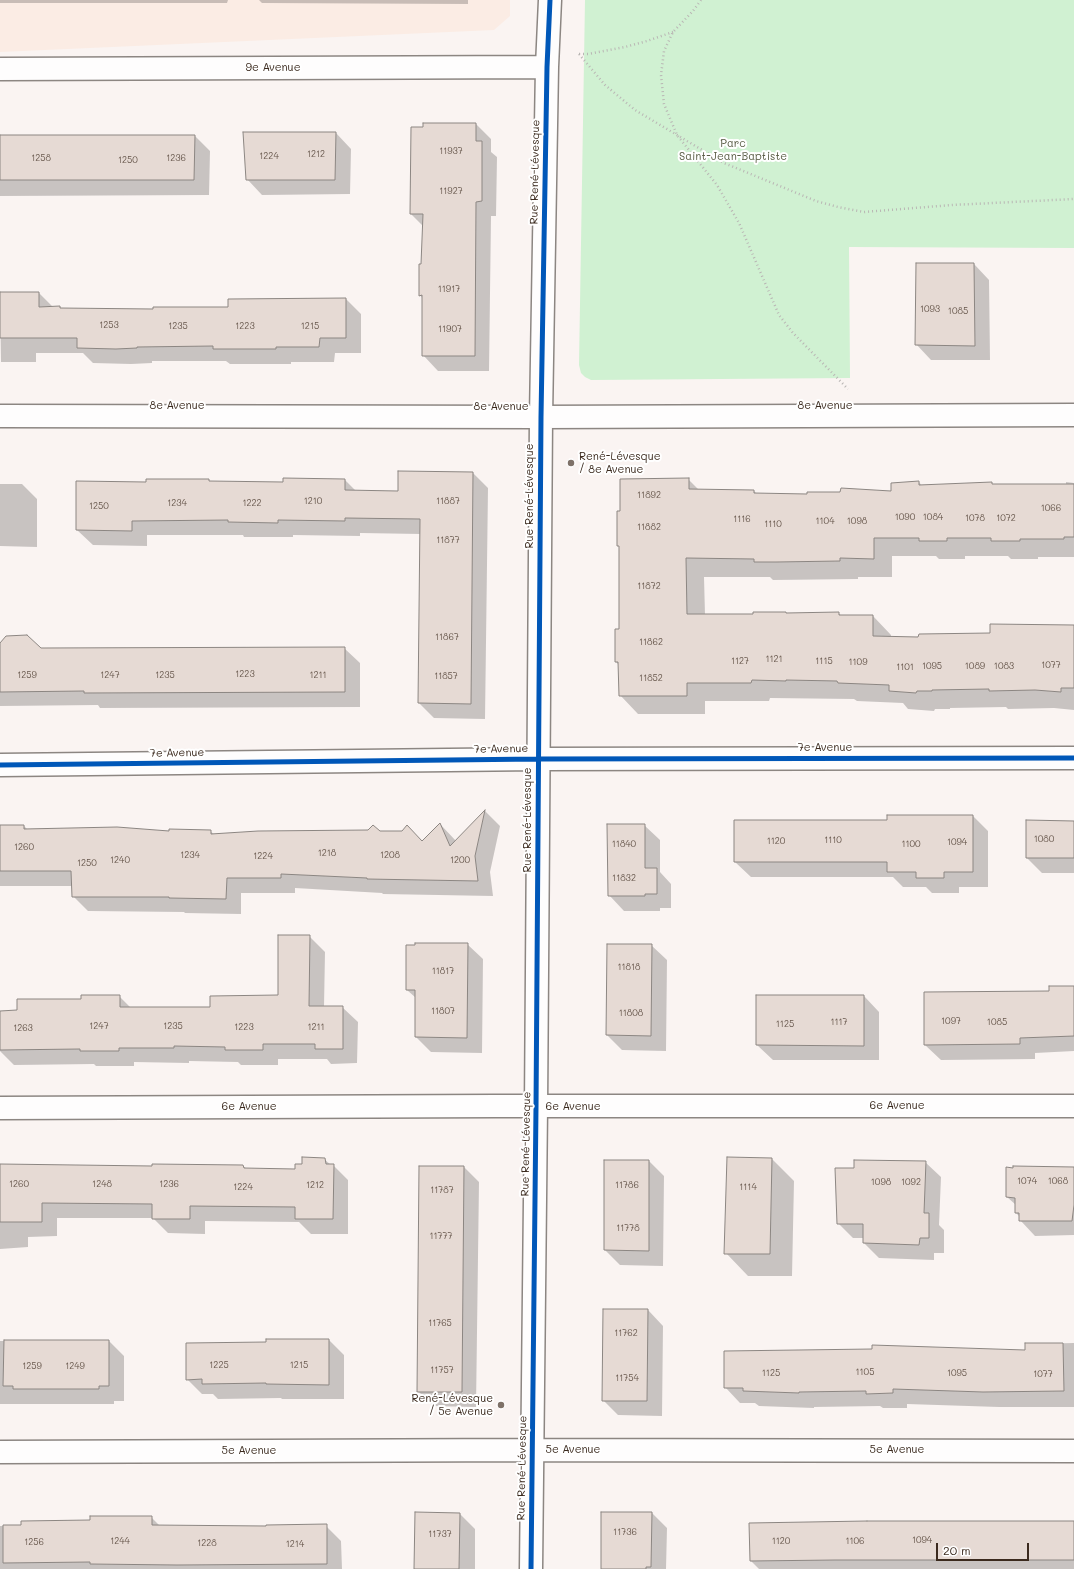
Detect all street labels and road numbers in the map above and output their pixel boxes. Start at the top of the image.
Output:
street label: 9e Avenue [246,61,300,75]
street label: Rue René-Lévesque [527,119,543,225]
street label: 8e Avenue [149,399,205,413]
street label: 8e Avenue [797,399,853,413]
street label: 8e Avenue [473,400,529,414]
street label: Rue René-Lévesque [523,444,537,548]
street label: 7e Avenue [798,741,852,755]
street label: 7e Avenue [474,742,528,756]
street label: 7e Avenue [150,746,204,760]
street label: Rue René-Lévesque [521,768,535,872]
street label: Rue René-Lévesque [518,1091,534,1197]
street label: 6e Avenue [869,1099,925,1113]
street label: 6e Avenue [221,1100,277,1114]
street label: 6e Avenue [545,1100,601,1114]
street label: Rue René-Lévesque [514,1415,530,1521]
street label: 5e Avenue [546,1443,600,1457]
street label: 5e Avenue [870,1443,924,1457]
street label: 5e Avenue [222,1444,276,1458]

